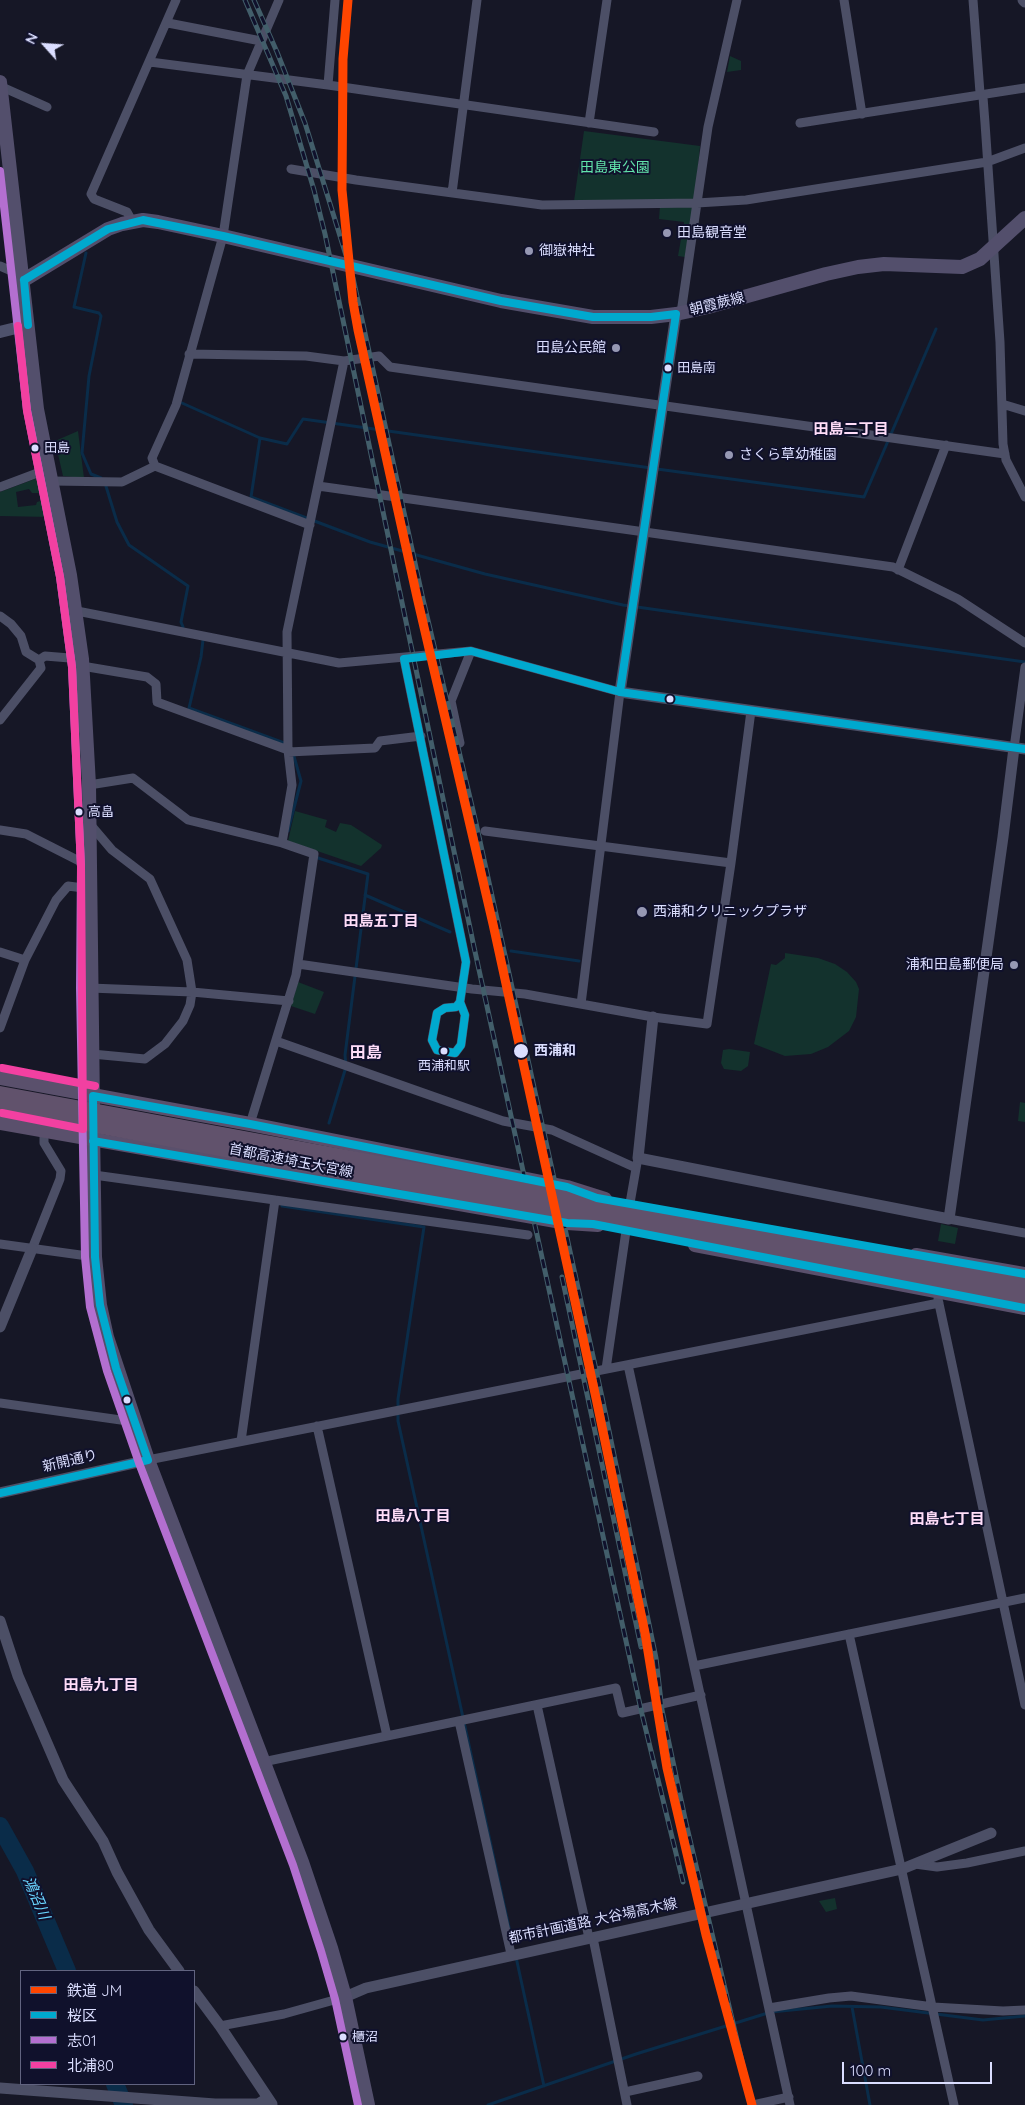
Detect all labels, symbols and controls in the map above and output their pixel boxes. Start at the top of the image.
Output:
north arrow [20,20,70,70]
text: N [21,30,42,47]
park label: 田島東公園 [580,160,650,176]
place label: 田島観音堂 [677,225,747,241]
marker: 田島観音堂 [661,227,673,239]
place label: 御嶽神社 [539,243,595,259]
marker: 御嶽神社 [523,245,535,257]
street label: 朝霞蕨線 [688,289,746,319]
place label: 田島公民館 [536,340,606,356]
marker: 田島公民館 [610,342,622,354]
place label: 田島南 [677,360,716,376]
marker: 田島南 [663,363,673,373]
district label: 田島二丁目 [814,420,888,438]
place label: 田島 [44,440,70,456]
marker: 田島 [30,443,40,453]
place label: さくら草幼稚園 [739,447,837,463]
marker: さくら草幼稚園 [723,449,735,461]
unlabelled marker [665,694,675,704]
place label: 高畠 [88,804,114,820]
marker: 高畠 [74,807,84,817]
place label: 西浦和クリニックプラザ [653,904,807,920]
marker: 西浦和クリニックプラザ [635,905,649,919]
district label: 田島五丁目 [344,912,418,930]
place label: 浦和田島郵便局 [906,957,1004,973]
marker: 浦和田島郵便局 [1008,959,1020,971]
marker: 西浦和 [512,1042,530,1060]
district label: 田島 [350,1043,382,1063]
place label: 西浦和 [534,1043,576,1059]
marker: 西浦和駅 [439,1046,449,1056]
place label: 西浦和駅 [418,1058,470,1074]
street label: 首都高速埼玉大宮線 [228,1141,354,1181]
unlabelled marker [122,1395,132,1405]
street label: 新開通り [41,1447,99,1475]
district label: 田島八丁目 [376,1507,450,1525]
district label: 田島七丁目 [910,1510,984,1528]
district label: 田島九丁目 [64,1676,138,1694]
water label: 鴻沼川 [19,1874,53,1922]
street label: 都市計画道路 大谷場高木線 [507,1895,679,1947]
legend [20,1970,195,2085]
text: 鉄道 JM [67,1981,122,2000]
text: 桜区 [67,2006,97,2025]
place label: 櫃沼 [352,2029,378,2045]
text: 志01 [67,2031,96,2050]
marker: 櫃沼 [338,2032,348,2042]
scale bar [845,2052,995,2084]
text: 北浦80 [67,2056,114,2075]
text: 100 m [850,2061,891,2080]

